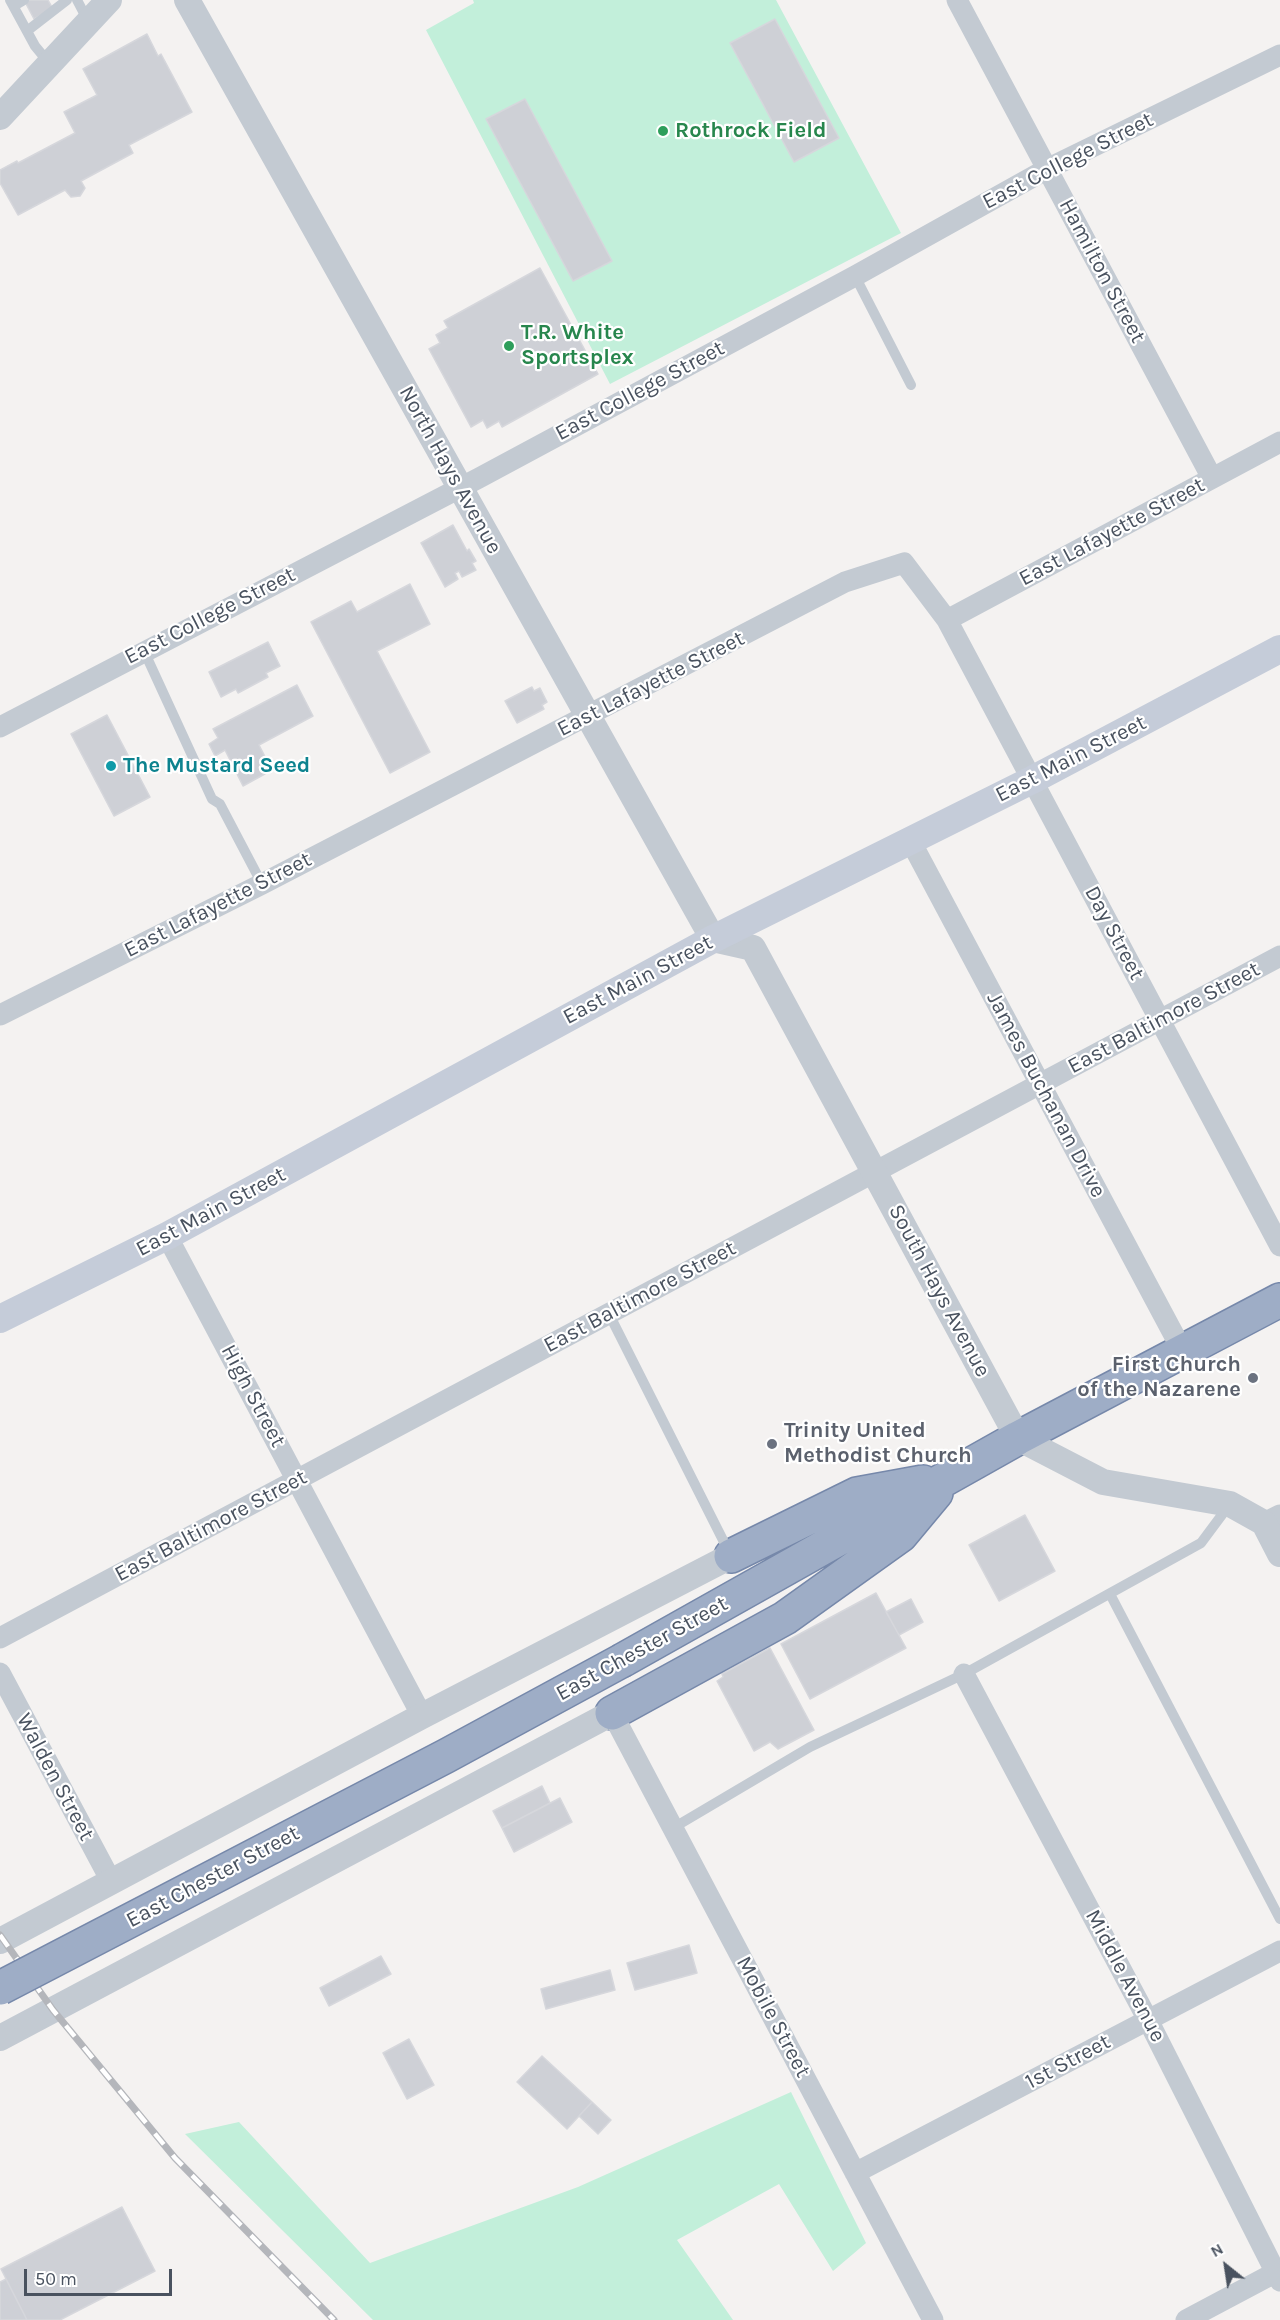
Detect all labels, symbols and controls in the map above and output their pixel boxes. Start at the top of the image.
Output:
street label: East College Street [978,107,1158,215]
place label: Rothrock Field [675,118,826,144]
marker: Rothrock Field [656,124,670,138]
street label: Hamilton Street [1053,194,1151,348]
place label: T.R. White Sportsplex [521,320,634,372]
street label: East College Street [551,335,729,447]
marker: T.R. White Sportsplex [502,339,516,353]
street label: North Hays Avenue [393,381,507,559]
street label: East Lafayette Street [1015,472,1209,592]
street label: East College Street [120,562,300,670]
street label: East Lafayette Street [553,625,749,743]
street label: East Main Street [991,710,1151,808]
place label: The Mustard Seed [123,753,310,779]
marker: The Mustard Seed [104,759,118,773]
street label: East Lafayette Street [120,846,316,964]
street label: Day Street [1078,882,1150,984]
street label: East Main Street [559,929,717,1031]
street label: East Baltimore Street [1063,956,1265,1080]
street label: James Buchanan Drive [981,988,1111,1202]
street label: East Main Street [132,1161,290,1263]
street label: South Hays Avenue [882,1200,996,1382]
street label: East Baltimore Street [539,1235,741,1359]
street label: High Street [215,1340,291,1452]
place label: First Church of the Nazarene [1077,1352,1241,1404]
marker: First Church of the Nazarene [1246,1371,1260,1385]
place label: Trinity United Methodist Church [784,1418,972,1470]
marker: Trinity United Methodist Church [765,1437,779,1451]
street label: East Baltimore Street [110,1464,312,1588]
street label: East Chester Street [552,1591,732,1707]
street label: Walden Street [10,1709,100,1845]
street label: East Chester Street [122,1820,304,1934]
street label: Middle Avenue [1079,1905,1171,2047]
street label: Mobile Street [730,1952,816,2082]
street label: 1st Street [1021,2029,1115,2095]
north arrow [1196,2236,1256,2296]
text: N [1207,2239,1226,2261]
scale bar [27,2257,176,2295]
text: 50 m [35,2268,77,2290]

